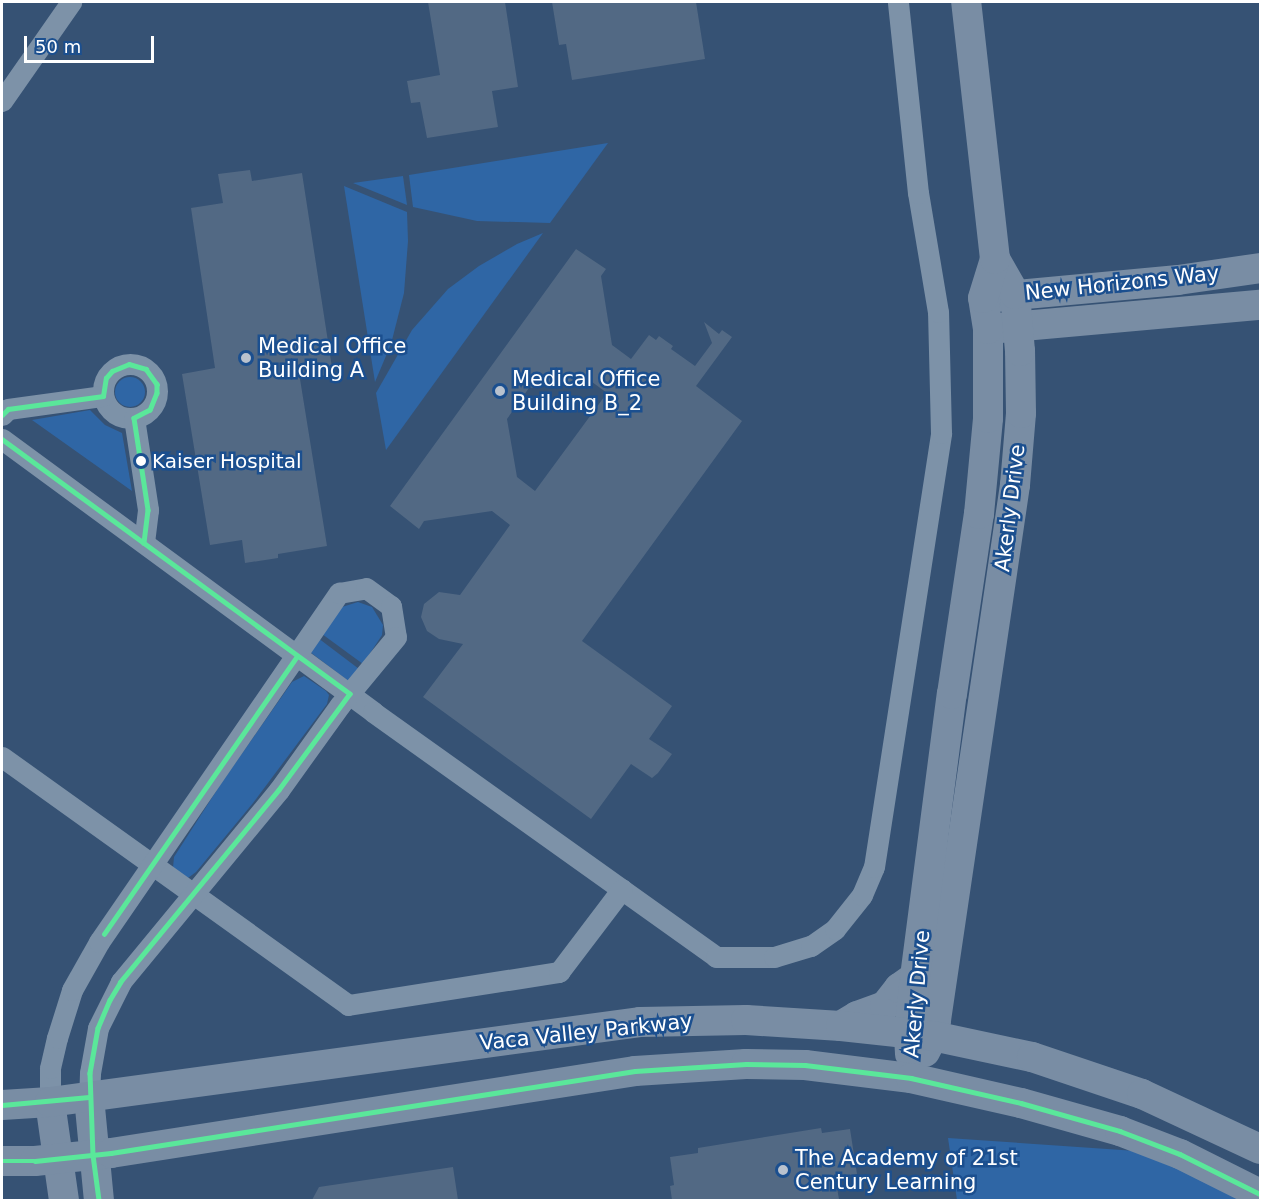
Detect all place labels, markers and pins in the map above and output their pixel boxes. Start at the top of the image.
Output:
place label: Medical Office Building A [258,333,406,383]
marker: Medical Office Building A [239,351,253,365]
place label: Medical Office Building B_2 [512,366,660,416]
marker: Medical Office Building B_2 [493,384,507,398]
place label: Kaiser Hospital [152,449,301,473]
marker: Kaiser Hospital [135,455,147,467]
place label: The Academy of 21st Century Learning [795,1145,1018,1195]
marker: The Academy of 21st Century Learning [776,1163,790,1177]

